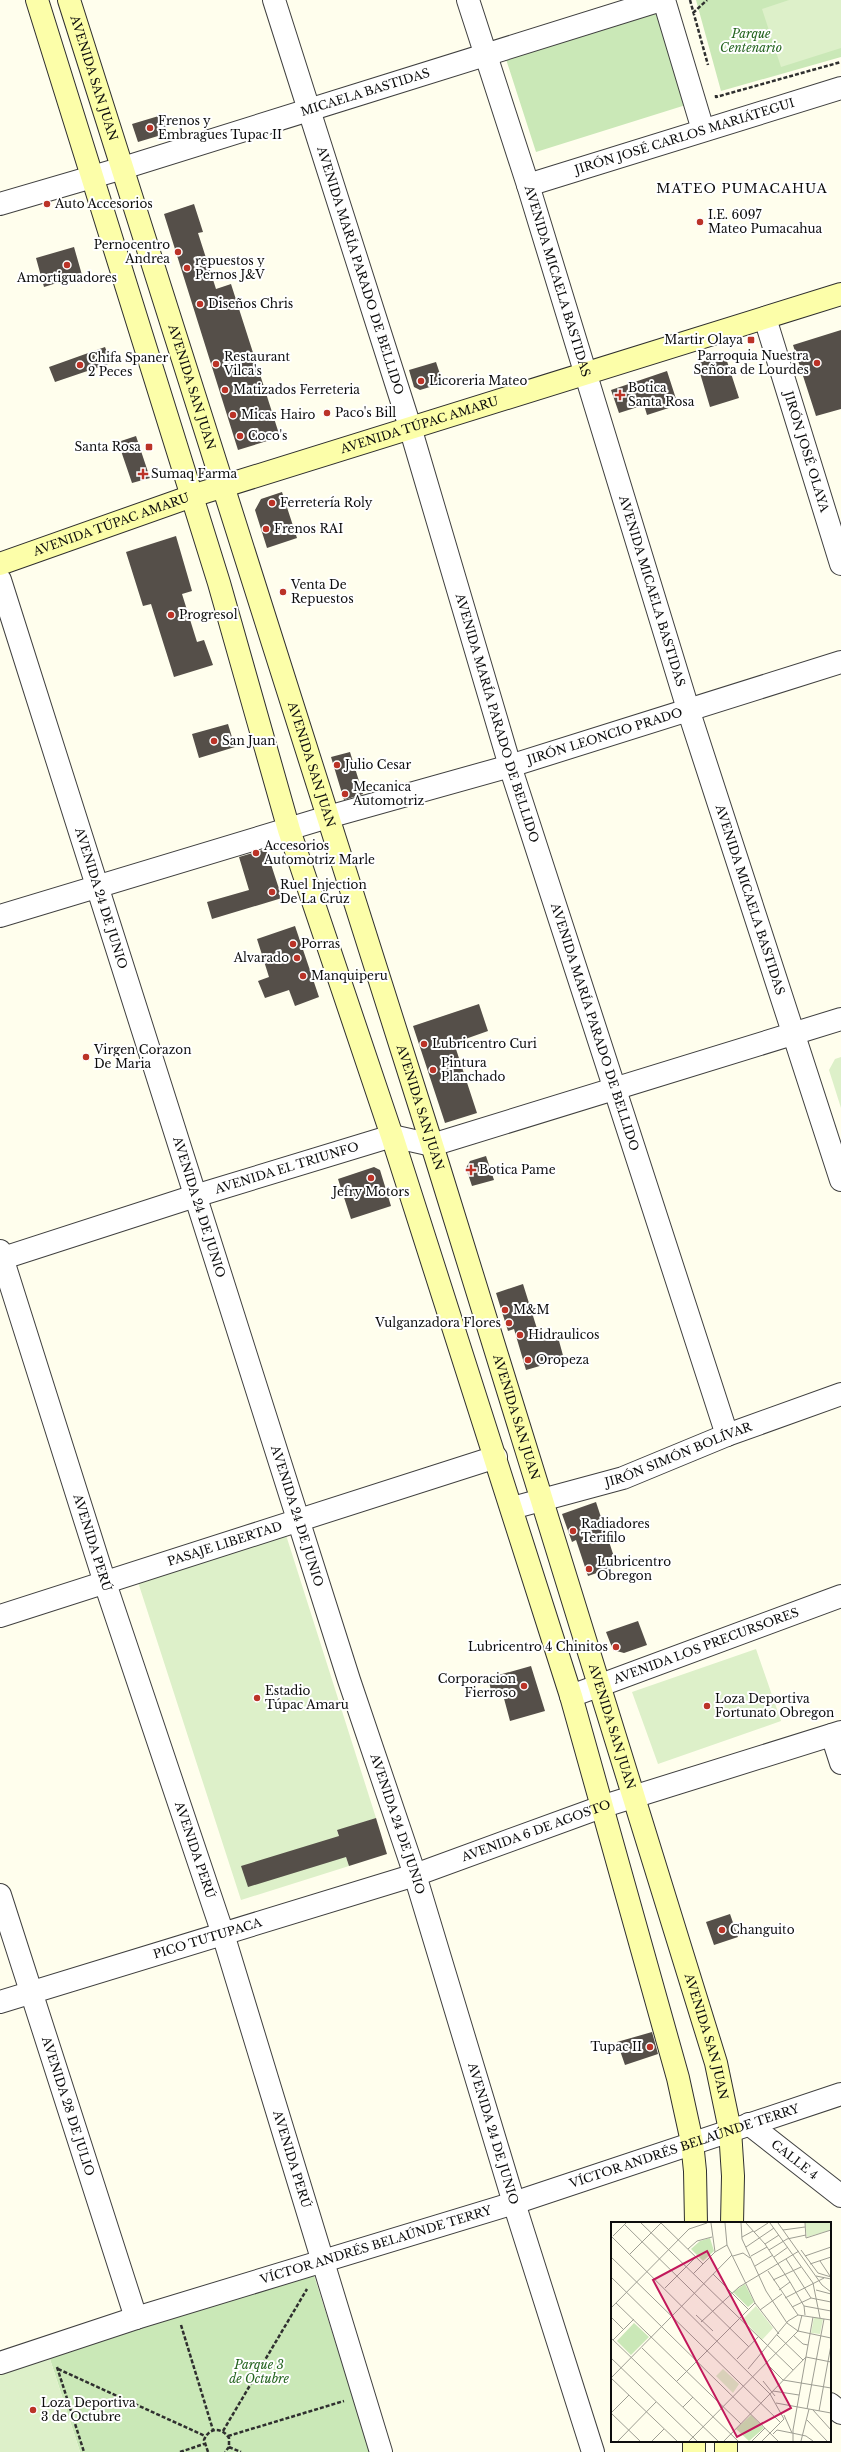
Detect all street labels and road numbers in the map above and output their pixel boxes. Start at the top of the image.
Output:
street label: AVENIDA SAN JUAN [67,13,121,143]
street label: MICAELA BASTIDAS [299,65,432,119]
street label: JIRÓN JOSÉ CARLOS MARIÁTEGUI [571,95,796,178]
street label: AVENIDA MARÍA PARADO DE BELLIDO [314,143,407,396]
street label: AVENIDA MICAELA BASTIDAS [521,183,594,379]
street label: AVENIDA SAN JUAN [165,321,219,452]
street label: JIRÓN JOSÉ OLAYA [780,387,833,515]
street label: AVENIDA TÚPAC AMARU [338,393,500,457]
street label: AVENIDA TÚPAC AMARU [30,490,191,559]
street label: AVENIDA MICAELA BASTIDAS [616,492,689,689]
street label: AVENIDA MARÍA PARADO DE BELLIDO [452,591,542,845]
street label: AVENIDA SAN JUAN [285,699,339,829]
street label: JIRÓN LEONCIO PRADO [523,704,684,768]
street label: AVENIDA MICAELA BASTIDAS [712,802,788,997]
street label: AVENIDA 24 DE JUNIO [72,825,131,971]
street label: AVENIDA MARÍA PARADO DE BELLIDO [548,900,642,1153]
street label: AVENIDA SAN JUAN [393,1042,447,1172]
street label: AVENIDA 24 DE JUNIO [170,1134,229,1280]
street label: AVENIDA EL TRIUNFO [212,1139,361,1197]
street label: AVENIDA SAN JUAN [490,1351,543,1482]
street label: JIRÓN SIMÓN BOLÍVAR [601,1419,754,1490]
street label: AVENIDA 24 DE JUNIO [268,1442,327,1588]
street label: AVENIDA PERÚ [70,1491,116,1593]
street label: PASAJE LIBERTAD [165,1518,284,1569]
street label: AVENIDA LOS PRECURSORES [610,1604,801,1687]
street label: AVENIDA SAN JUAN [586,1661,639,1791]
street label: AVENIDA 24 DE JUNIO [367,1751,428,1896]
street label: AVENIDA 6 DE AGOSTO [459,1796,612,1865]
street label: AVENIDA PERÚ [172,1799,219,1900]
street label: PICO TUTUPACA [151,1914,264,1962]
street label: AVENIDA SAN JUAN [681,1970,731,2101]
street label: AVENIDA 28 DE JULIO [39,2034,98,2178]
street label: AVENIDA 24 DE JUNIO [465,2060,522,2206]
street label: VÍCTOR ANDRÉS BELAÚNDE TERRY [567,2100,801,2191]
street label: AVENIDA PERÚ [270,2107,315,2210]
street label: CALLE 4 [768,2136,821,2182]
street label: VÍCTOR ANDRÉS BELAÚNDE TERRY [257,2202,493,2287]

